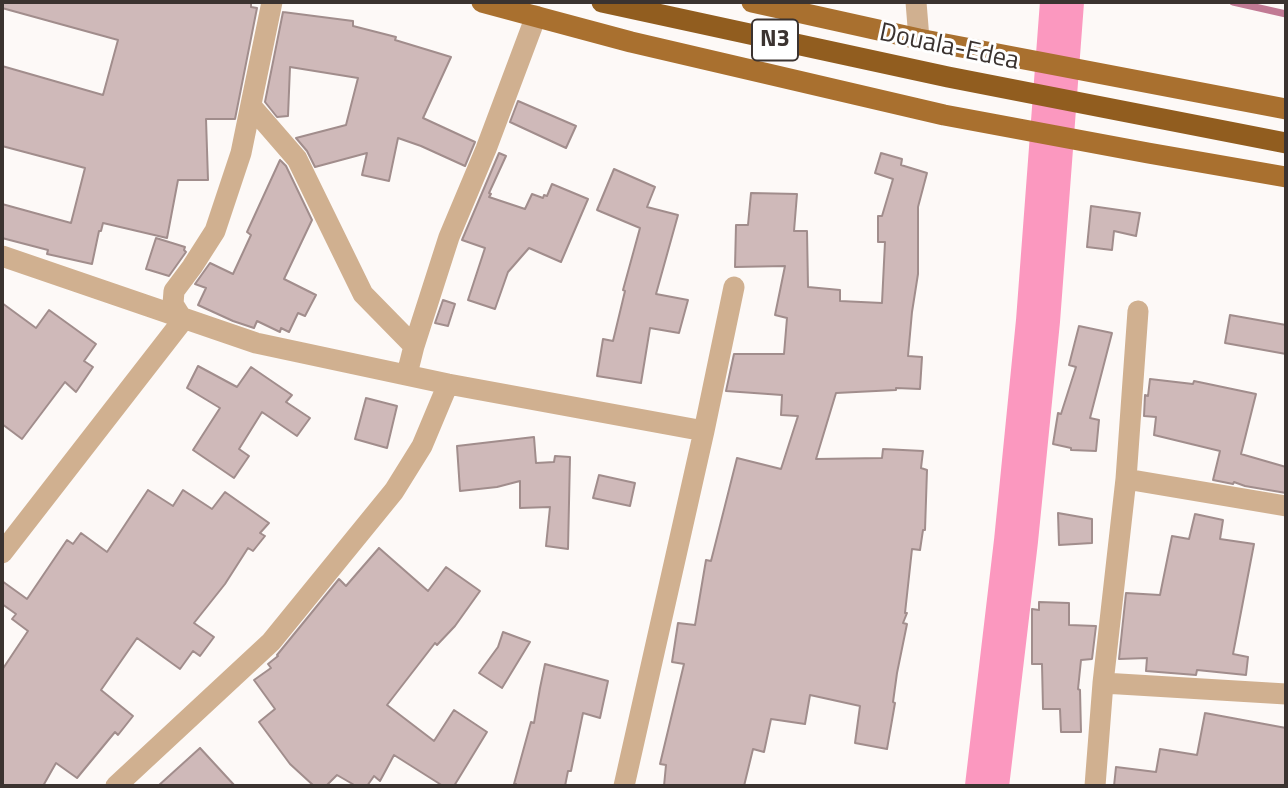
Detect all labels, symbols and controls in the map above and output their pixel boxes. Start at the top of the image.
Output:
street label: Douala-Edea [876,18,1022,78]
road number: N3 [752,20,798,60]

